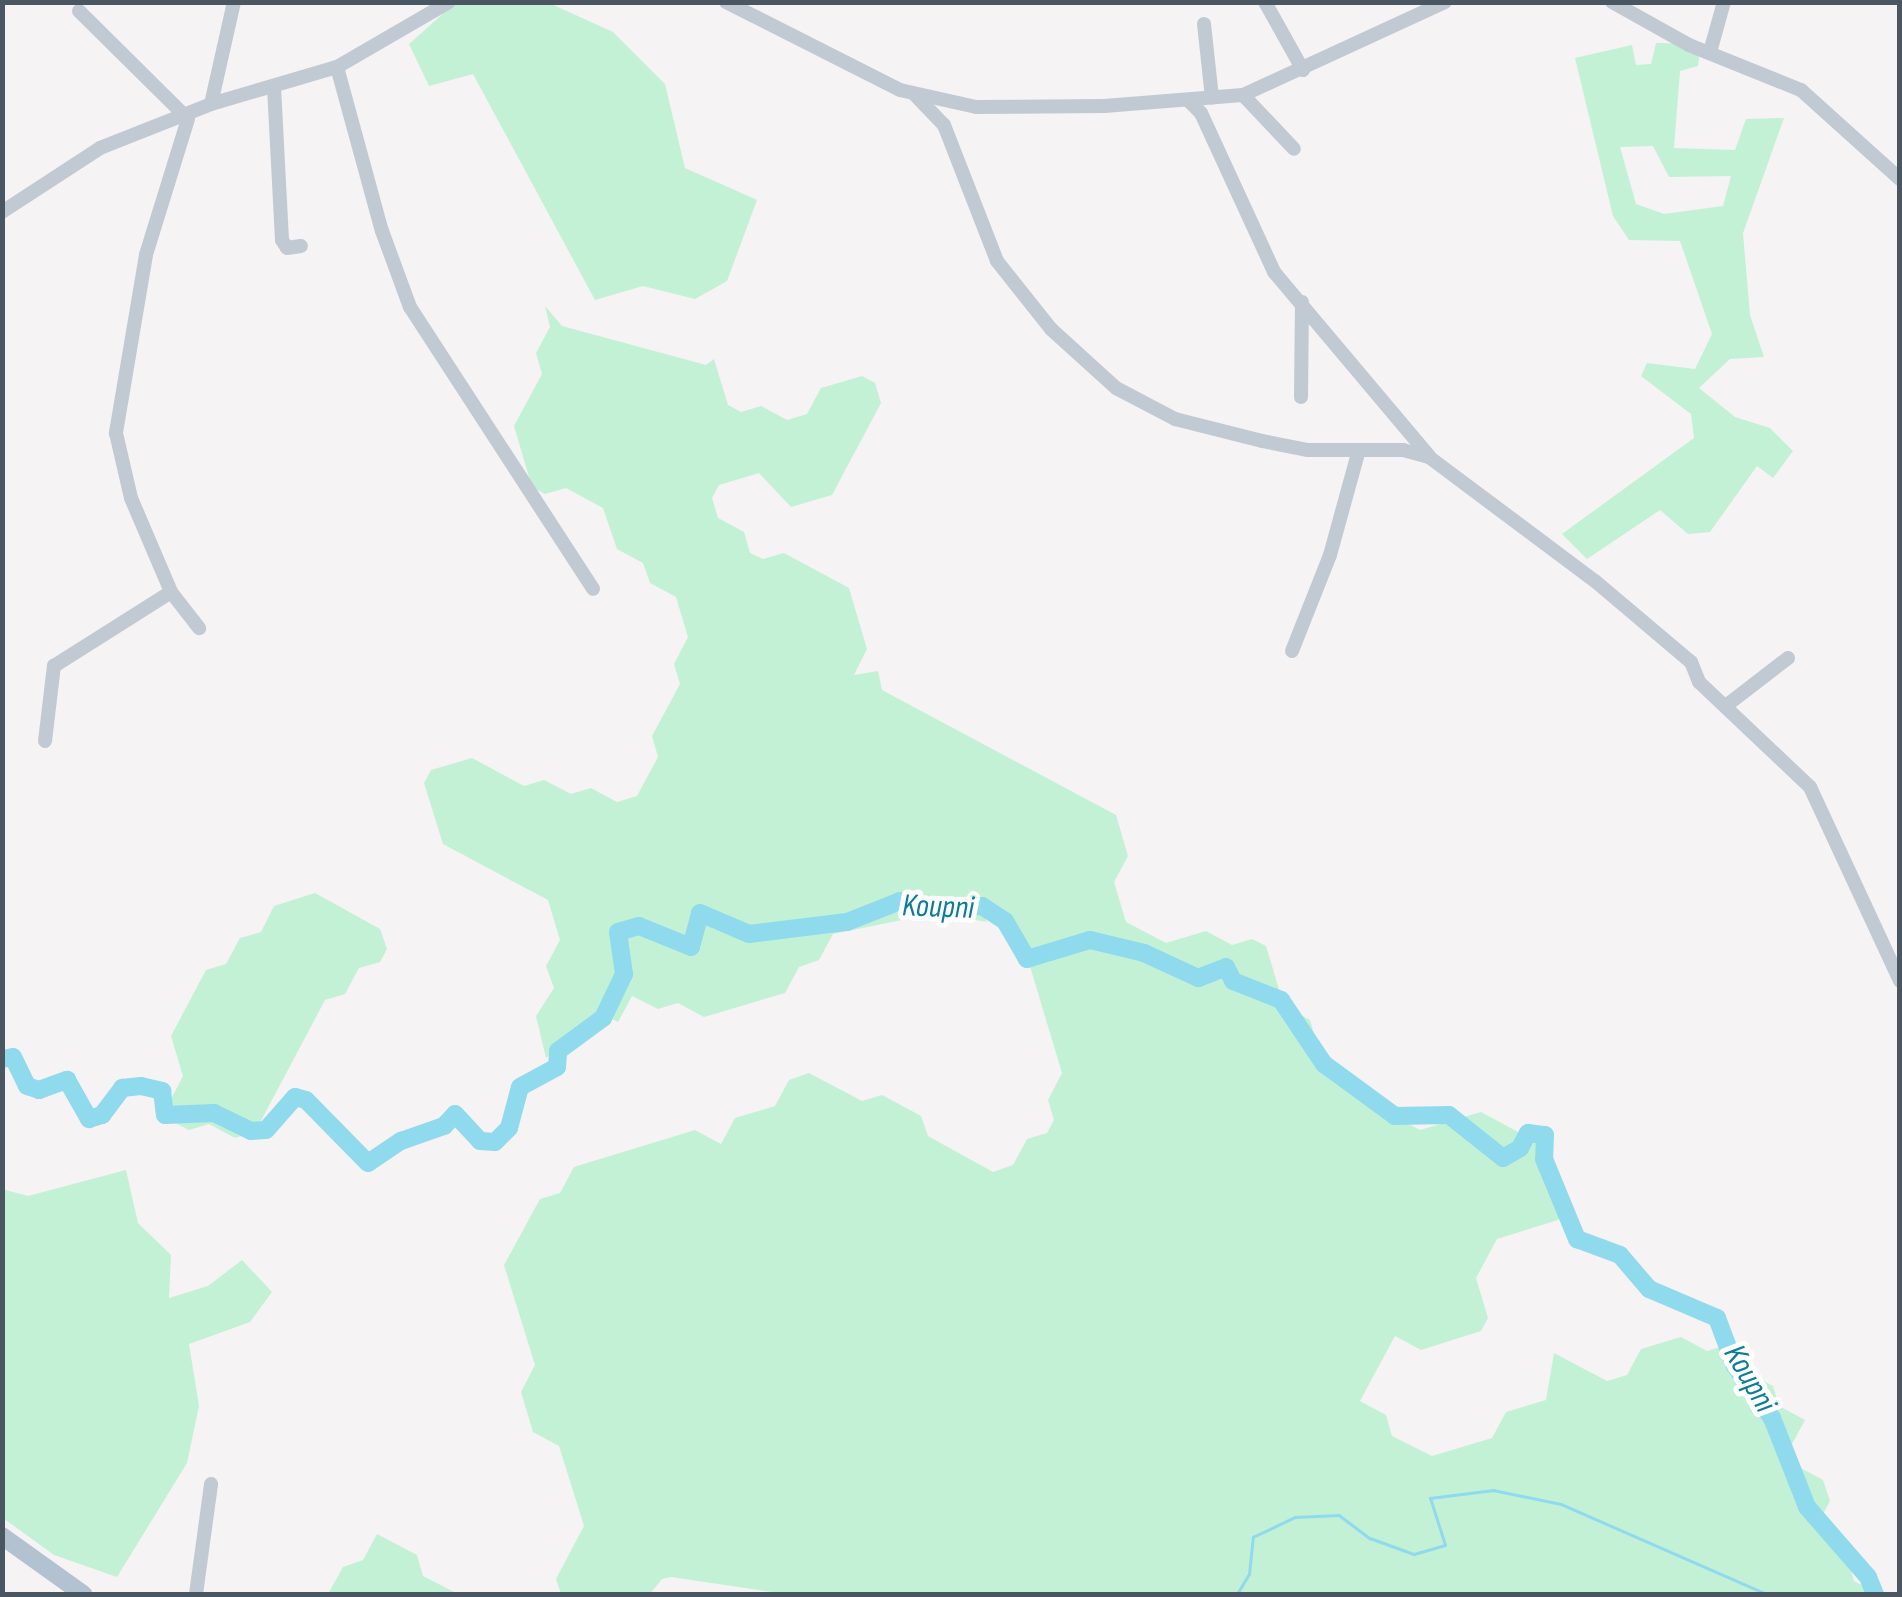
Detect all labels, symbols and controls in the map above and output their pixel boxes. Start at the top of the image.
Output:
water label: Koupni [901,888,975,928]
water label: Koupni [1714,1338,1784,1420]

